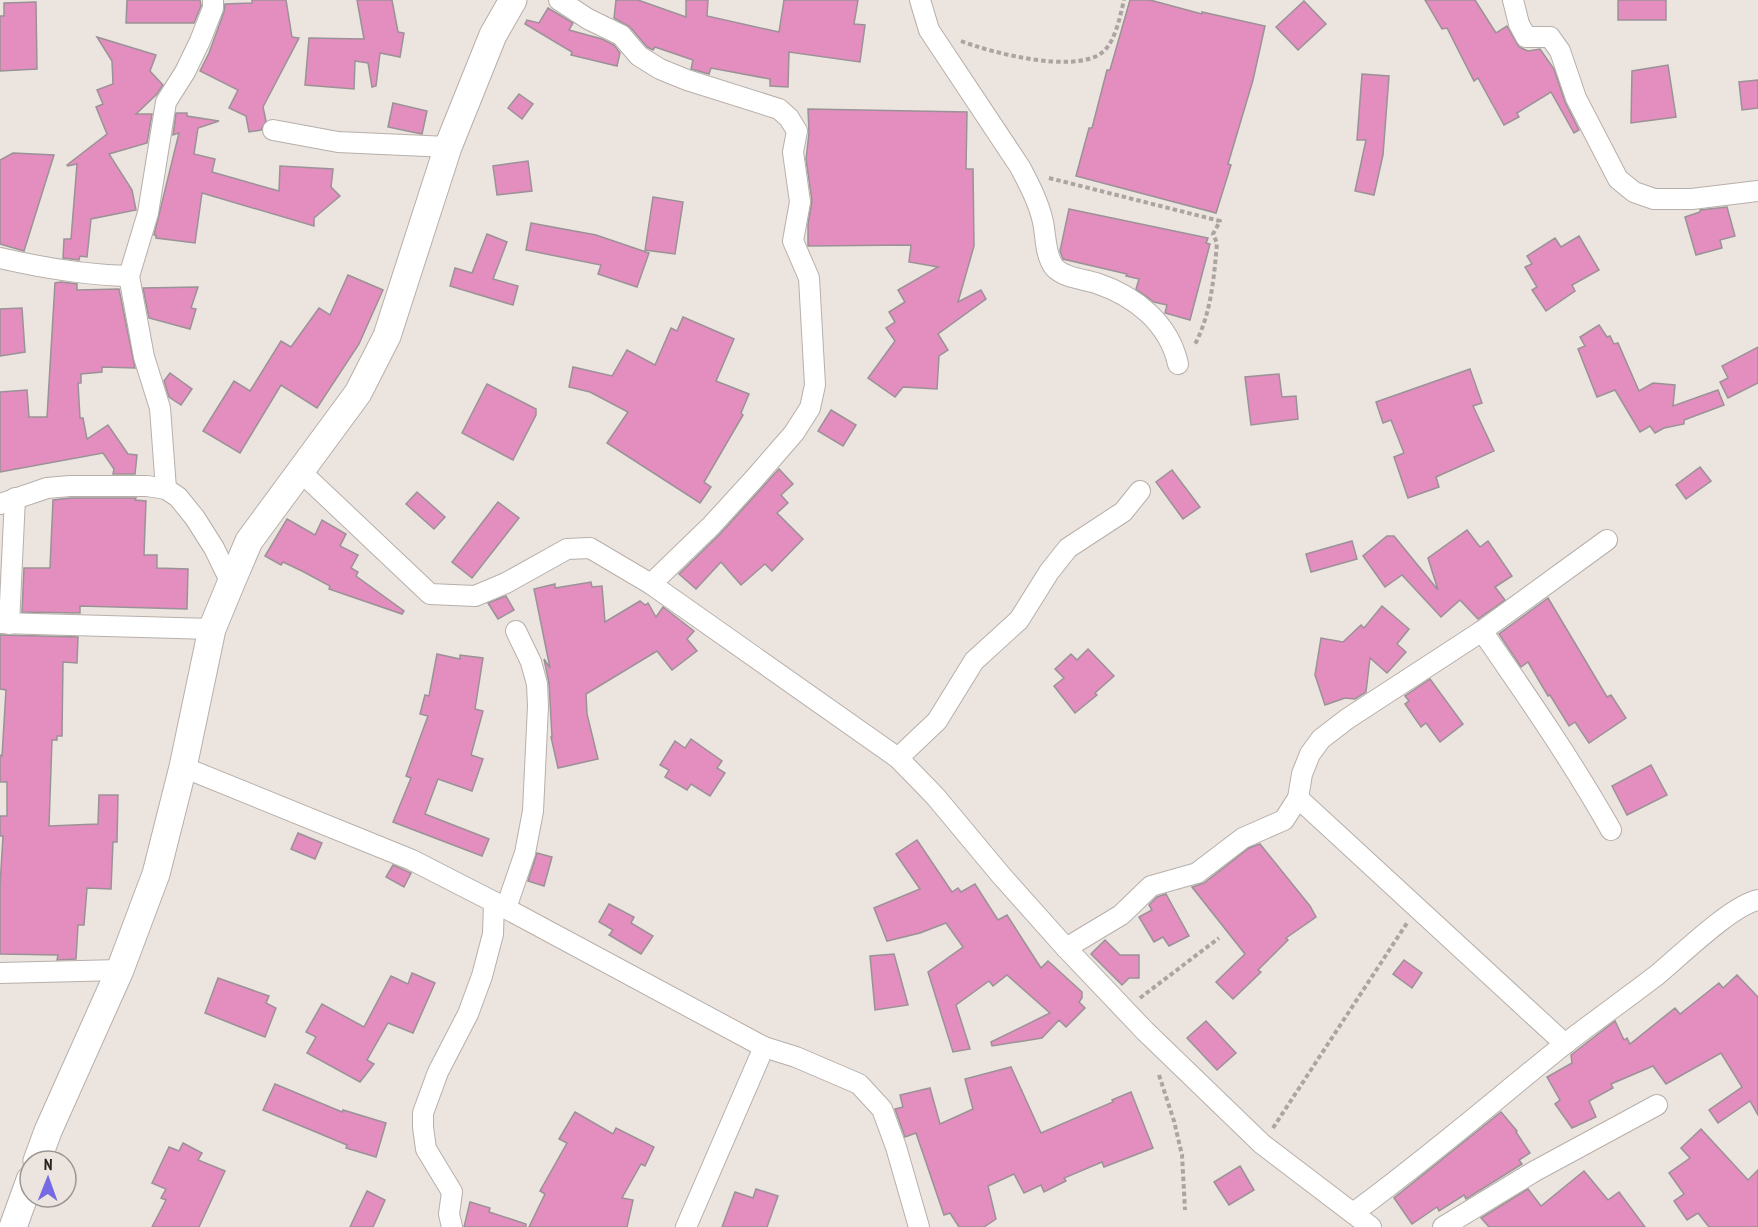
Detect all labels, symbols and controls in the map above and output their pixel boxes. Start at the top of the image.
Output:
north arrow [18,1149,78,1209]
text: N [44,1154,53,1174]

